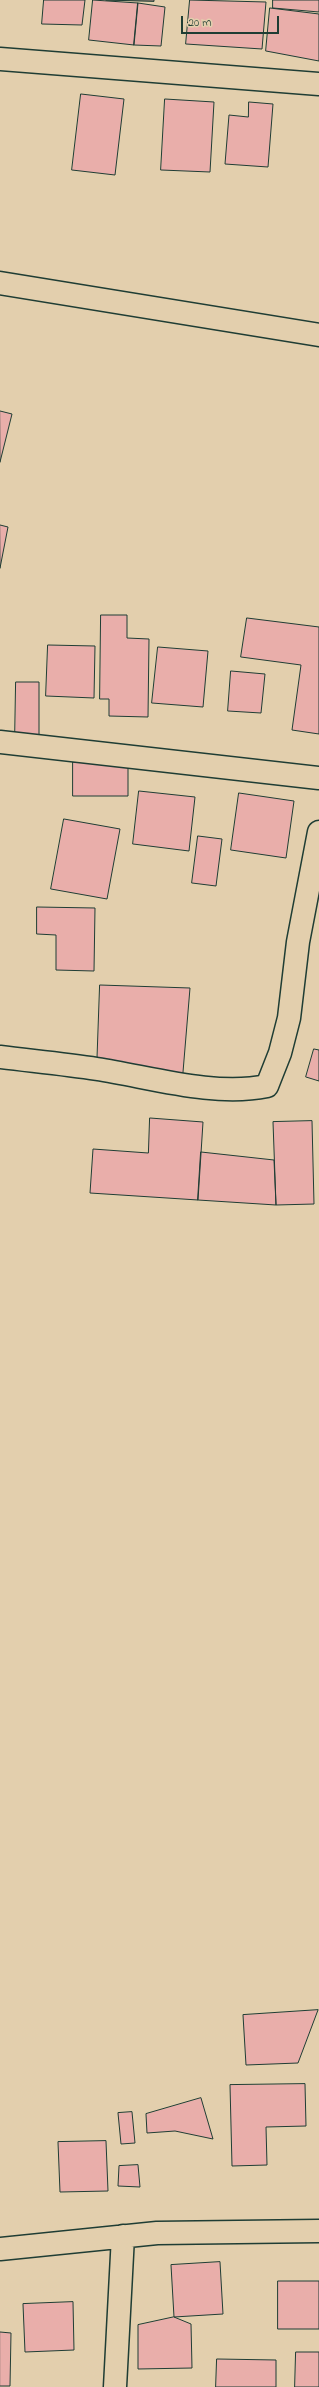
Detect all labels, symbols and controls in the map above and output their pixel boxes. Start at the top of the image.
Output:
scale bar [183,8,281,34]
text: 20 m [188,14,211,32]

